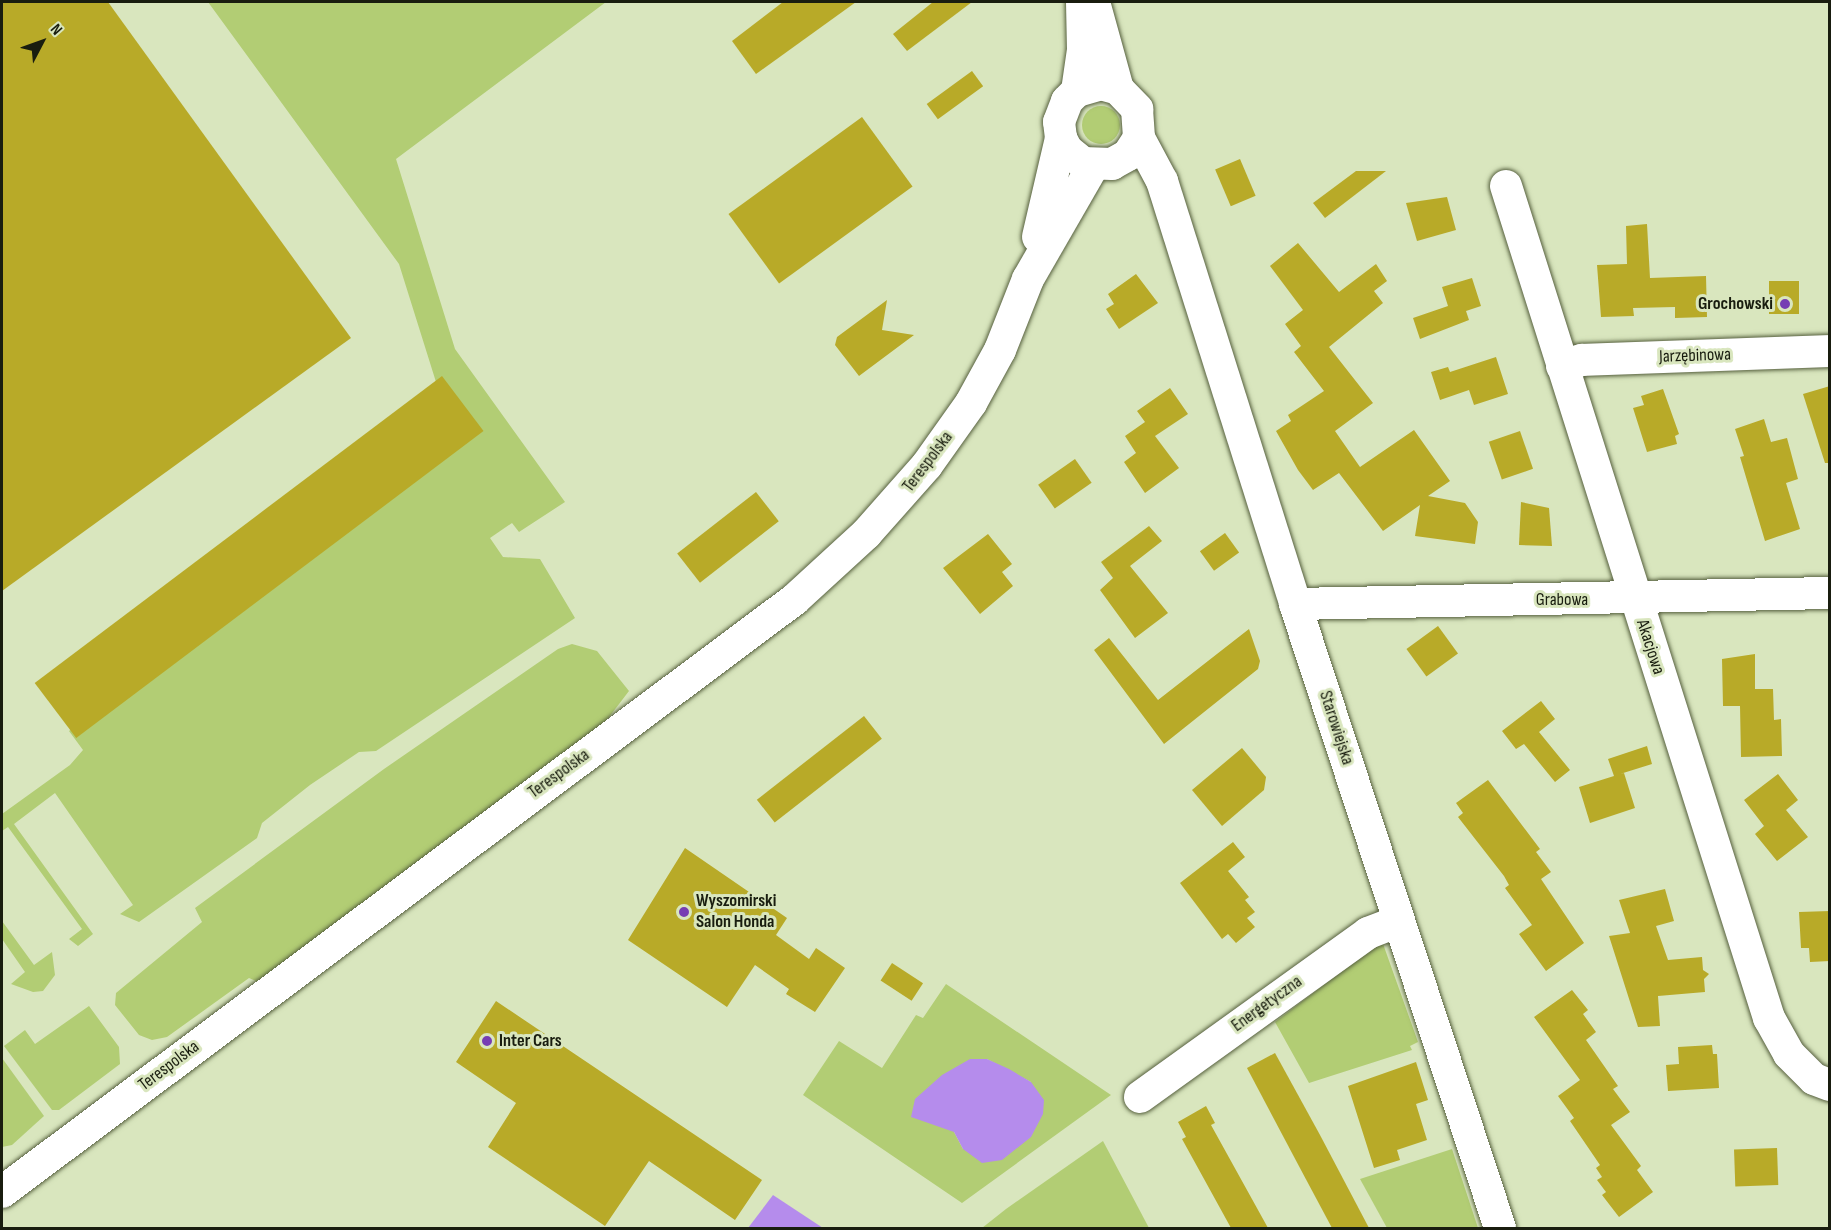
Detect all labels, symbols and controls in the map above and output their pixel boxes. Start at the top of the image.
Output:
north arrow [12,12,72,72]
text: N [46,20,66,39]
place label: Grochowski [1698,293,1773,315]
marker: Grochowski [1778,297,1792,311]
street label: Jarzębinowa [1659,344,1731,368]
street label: Terespolska [898,427,958,497]
street label: Grabowa [1536,589,1588,611]
street label: Akacjowa [1631,617,1669,677]
street label: Starowiejska [1314,688,1358,768]
street label: Terespolska [524,745,594,803]
place label: Wyszomirski Salon Honda [696,891,776,934]
marker: Wyszomirski Salon Honda [677,905,691,919]
street label: Energetyczna [1228,971,1306,1037]
place label: Inter Cars [499,1030,562,1052]
marker: Inter Cars [480,1034,494,1048]
street label: Terespolska [134,1036,204,1096]

